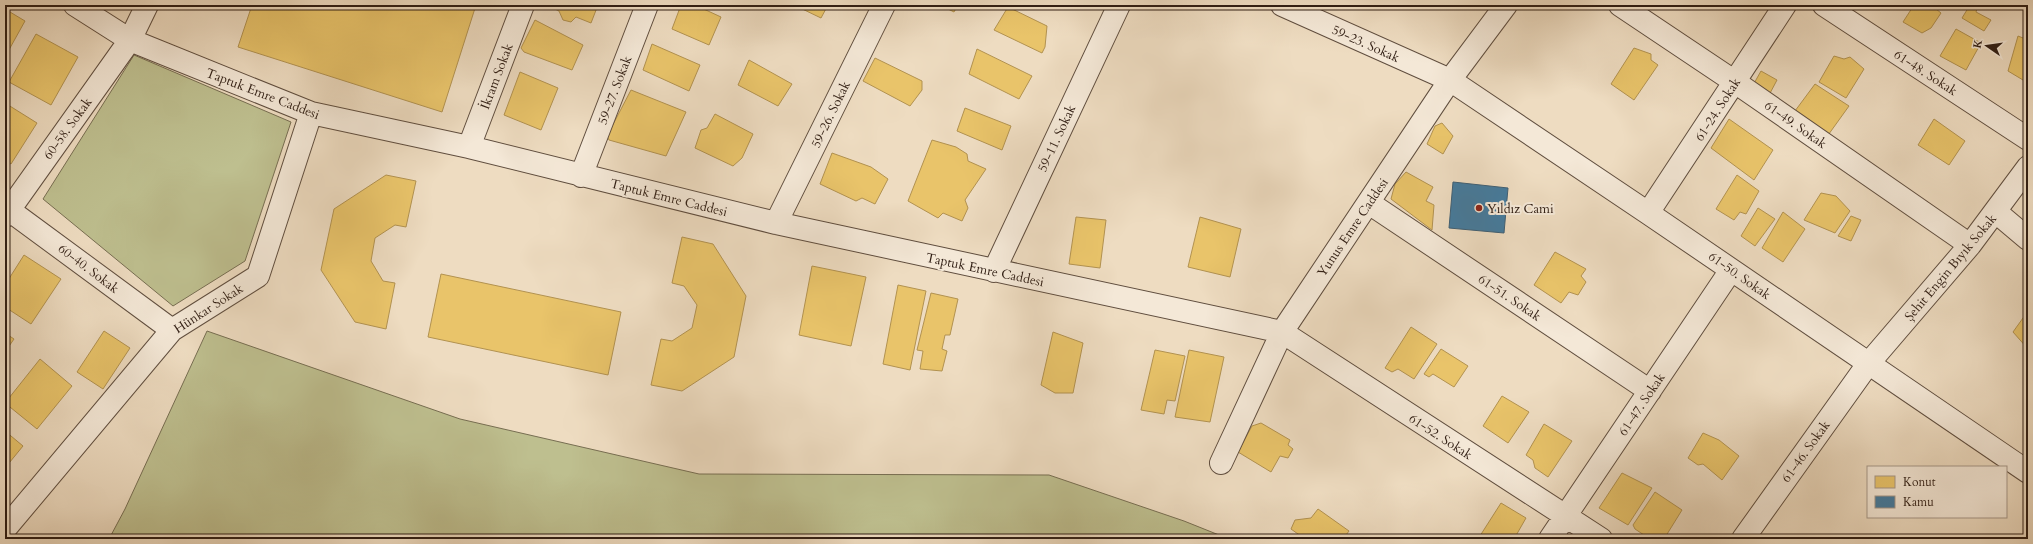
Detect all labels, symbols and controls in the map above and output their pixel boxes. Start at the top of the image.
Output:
street label: 59-23. Sokak [1329,21,1402,67]
north arrow [1967,26,2007,66]
text: K [1969,38,1986,50]
street label: İkram Sokak [476,41,518,112]
street label: 61-48. Sokak [1890,46,1961,100]
street label: 59-27. Sokak [594,53,636,127]
street label: Taptuk Emre Caddesi [203,64,322,124]
street label: 61-24. Sokak [1691,74,1745,145]
street label: 59-26. Sokak [807,78,855,151]
street label: 60-58. Sokak [39,94,96,163]
street label: 61-49. Sokak [1761,97,1830,153]
street label: 59-11. Sokak [1033,102,1080,175]
street label: Yunus Emre Caddesi [1313,174,1393,281]
street label: Taptuk Emre Caddesi [608,175,730,221]
place label: Yıldız Cami [1487,200,1554,218]
marker: Yıldız Cami [1474,203,1484,213]
street label: Şehit Engin Bıyık Sokak [1901,210,2001,325]
street label: 60-40. Sokak [54,240,123,298]
street label: 61-50. Sokak [1705,248,1774,304]
street label: Taptuk Emre Caddesi [924,249,1046,291]
street label: 61-51. Sokak [1474,270,1544,326]
street label: Hünkar Sokak [170,280,247,338]
street label: 61-47. Sokak [1614,370,1670,440]
street label: 61-52. Sokak [1405,410,1476,464]
street label: 61-46. Sokak [1777,417,1834,486]
legend [1867,466,2007,518]
text: Konut [1903,474,1936,490]
text: Kamu [1903,494,1934,510]

